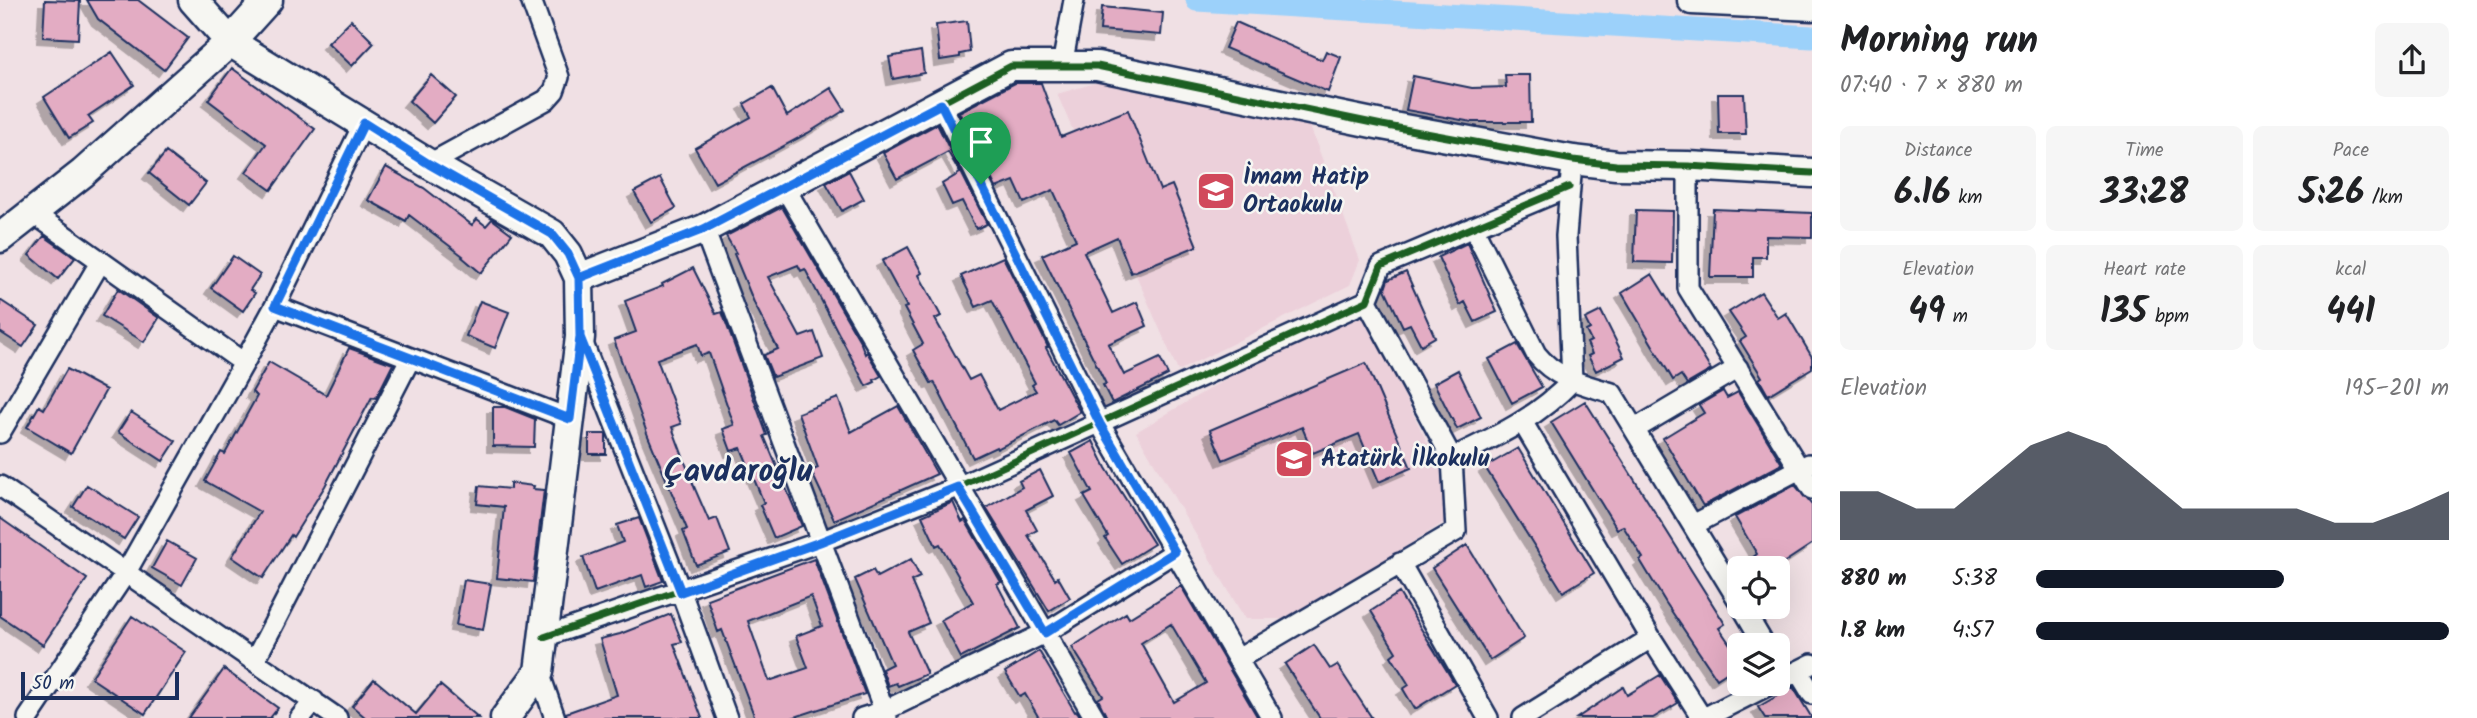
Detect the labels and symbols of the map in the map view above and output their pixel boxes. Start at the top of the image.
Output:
pin [951,112,1011,184]
place label: İmam Hatip Ortaokulu [1243,158,1369,225]
school or university icon: İmam Hatip Ortaokulu [1195,170,1237,212]
school or university icon: Atatürk İlkokulu [1273,438,1315,480]
place label: Atatürk İlkokulu [1321,440,1490,479]
district label: Çavdaroğlu [664,447,813,498]
scale bar [21,669,178,701]

